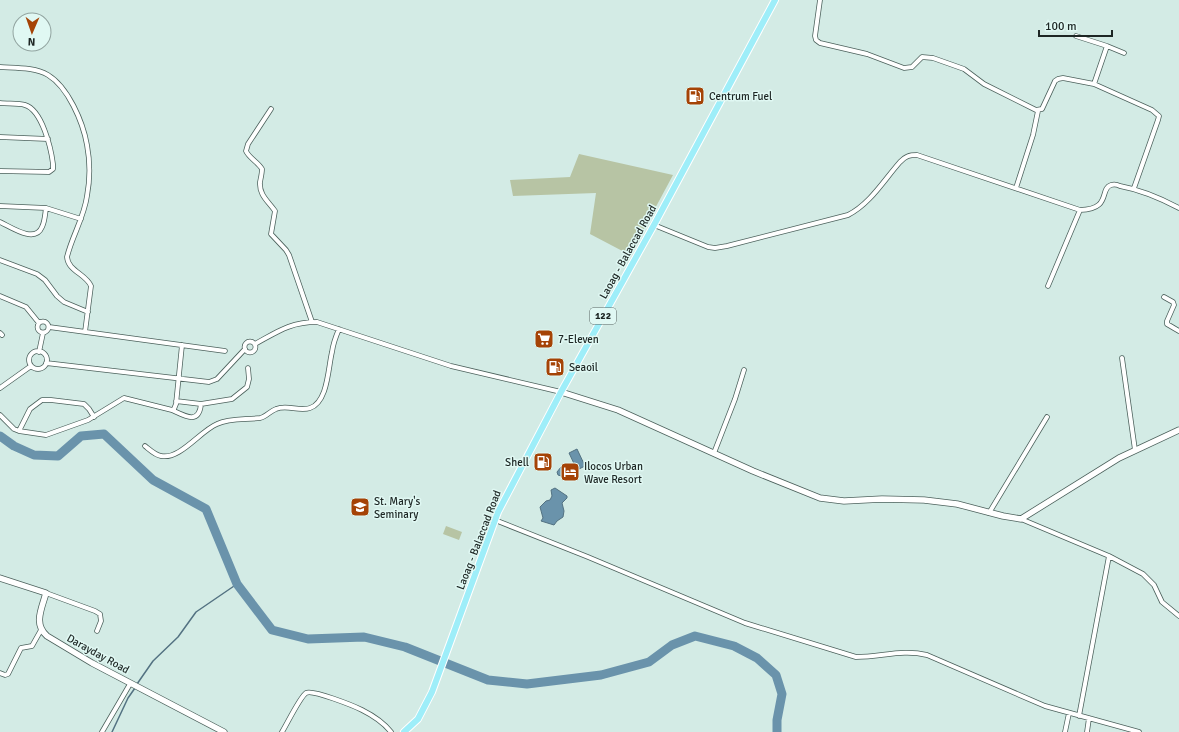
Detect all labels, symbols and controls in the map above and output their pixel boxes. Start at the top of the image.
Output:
north arrow [12,12,52,52]
scale bar [1039,12,1112,38]
text: 100 m [1045,19,1077,34]
text: N [28,35,36,48]
fuel station icon: Centrum Fuel [684,85,706,107]
place label: Centrum Fuel [709,90,772,103]
street label: Laoag - Balaccad Road [597,203,659,301]
road number: 122 [590,308,616,324]
supermarket icon: 7-Eleven [533,328,555,350]
place label: 7-Eleven [558,333,599,346]
fuel station icon: Seaoil [544,356,566,378]
place label: Seaoil [569,361,598,374]
fuel station icon: Shell [532,451,554,473]
place label: Shell [505,456,529,469]
place label: Ilocos Urban Wave Resort [584,460,643,486]
hotel icon: Ilocos Urban Wave Resort [559,461,581,483]
street label: Laoag - Balaccad Road [454,488,504,592]
place label: St. Mary's Seminary [374,495,420,521]
school or university icon: St. Mary's Seminary [349,496,371,518]
street label: Darayday Road [64,631,132,677]

